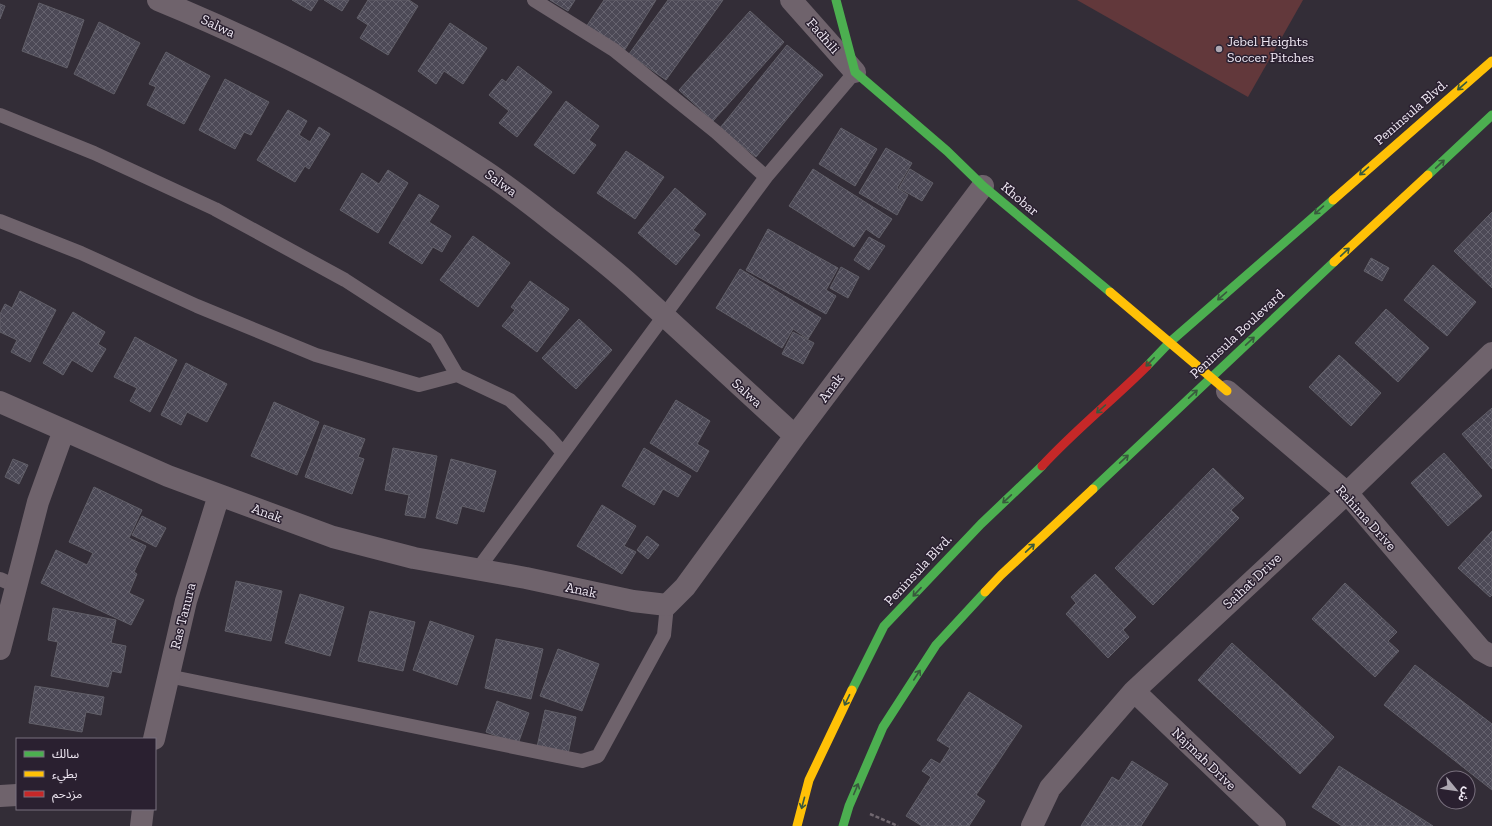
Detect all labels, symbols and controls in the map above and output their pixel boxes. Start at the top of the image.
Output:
street label: Salwa [198,11,238,41]
street label: Fadhili [803,15,843,57]
place label: Jebel Heights Soccer Pitches [1227,33,1314,66]
marker: Jebel Heights Soccer Pitches [1214,44,1224,54]
street label: Peninsula Blvd. [1371,76,1451,148]
one-way arrow [1457,82,1468,91]
one-way arrow [1435,159,1445,169]
street label: Salwa [482,166,520,200]
one-way arrow [1359,167,1369,176]
street label: Khobar [998,178,1042,220]
one-way arrow [1314,206,1324,215]
one-way arrow [1340,248,1350,257]
street label: Peninsula Boulevard [1186,286,1288,382]
one-way arrow [1216,292,1227,301]
one-way arrow [1245,336,1255,346]
one-way arrow [1145,357,1155,367]
street label: Anak [815,370,848,406]
street label: Salwa [728,375,766,411]
one-way arrow [1188,389,1198,399]
one-way arrow [1096,404,1106,414]
one-way arrow [1119,454,1129,464]
street label: Rahima Drive [1332,482,1400,555]
one-way arrow [1002,494,1012,504]
street label: Anak [249,500,285,527]
street label: Peninsula Blvd. [881,531,955,609]
one-way arrow [1025,543,1035,553]
street label: Saihat Drive [1219,549,1285,612]
street label: Anak [564,578,599,602]
street label: Ras Tanura [167,581,200,651]
one-way arrow [912,587,921,597]
one-way arrow [913,670,921,681]
one-way arrow [843,694,850,706]
street label: Najmah Drive [1168,724,1240,794]
legend [16,738,156,810]
text: سالك [52,747,79,761]
text: بطيء [52,767,78,784]
north arrow [1436,770,1476,810]
one-way arrow [853,784,860,796]
text: ش [1455,785,1474,804]
text: مزدحم [52,787,82,803]
one-way arrow [799,796,806,809]

